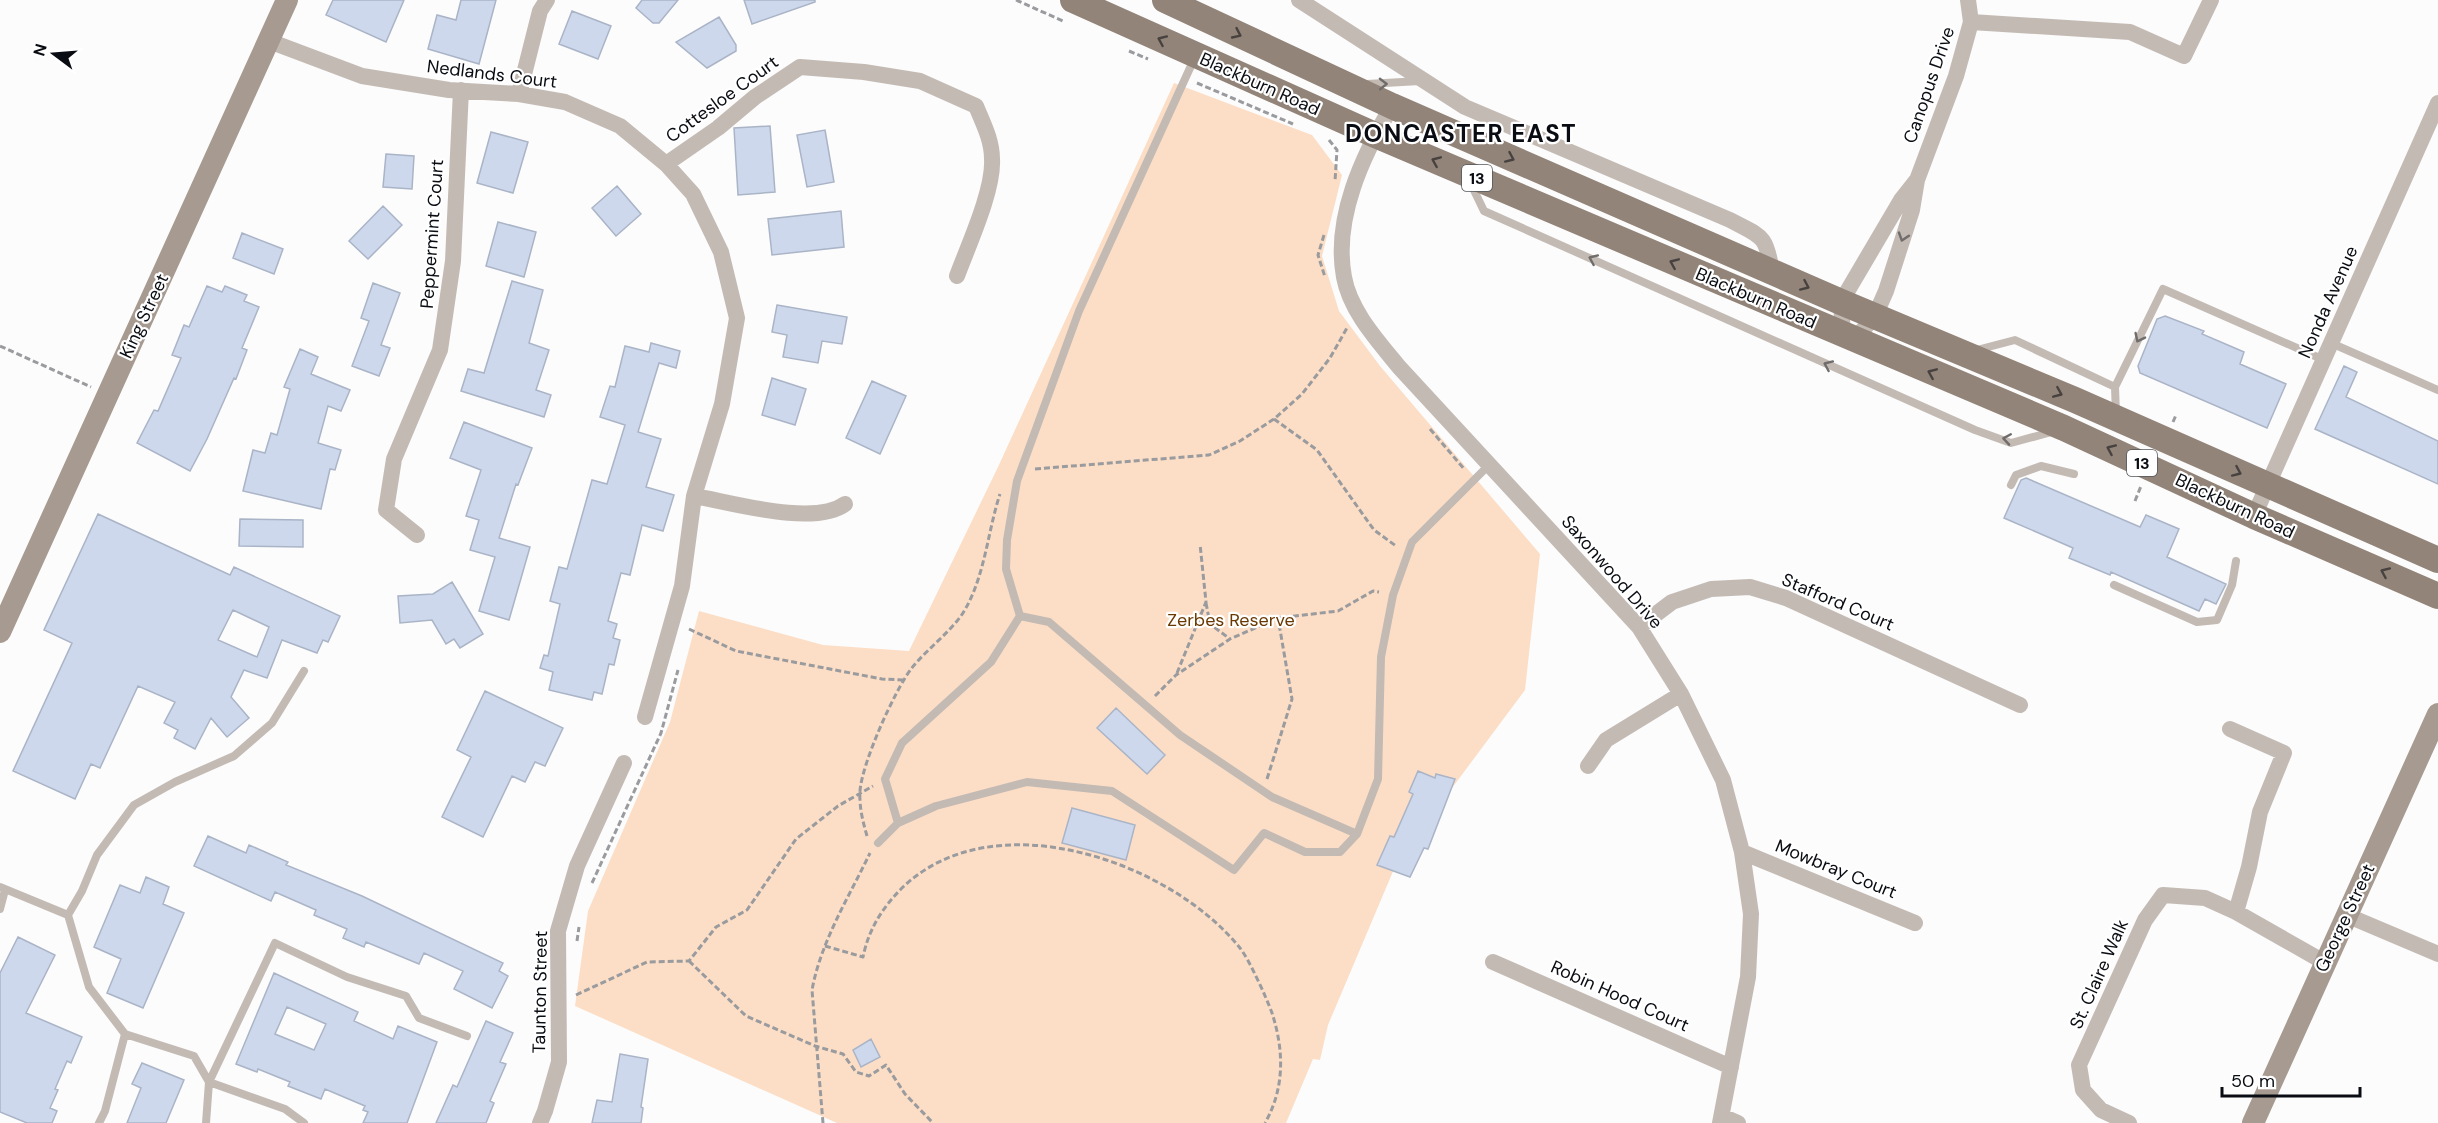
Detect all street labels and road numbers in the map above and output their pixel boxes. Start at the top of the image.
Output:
street label: Canopus Drive [1898,24,1960,146]
street label: Blackburn Road [1196,47,1324,121]
street label: Cottesloe Court [661,50,783,148]
street label: Nedlands Court [426,54,558,94]
street label: Peppermint Court [415,158,449,310]
road number: 13 [1462,165,1492,191]
street label: Nonda Avenue [2293,242,2363,362]
street label: Blackburn Road [1692,262,1820,334]
street label: King Street [114,270,174,362]
road number: 13 [2127,450,2157,476]
street label: Blackburn Road [2171,468,2299,544]
street label: Saxonwood Drive [1556,510,1668,634]
street label: Stafford Court [1778,568,1898,636]
street label: Mowbray Court [1772,834,1900,904]
street label: George Street [2309,860,2381,976]
street label: St. Claire Walk [2064,915,2134,1033]
street label: Taunton Street [527,930,553,1054]
street label: Robin Hood Court [1547,955,1693,1037]

